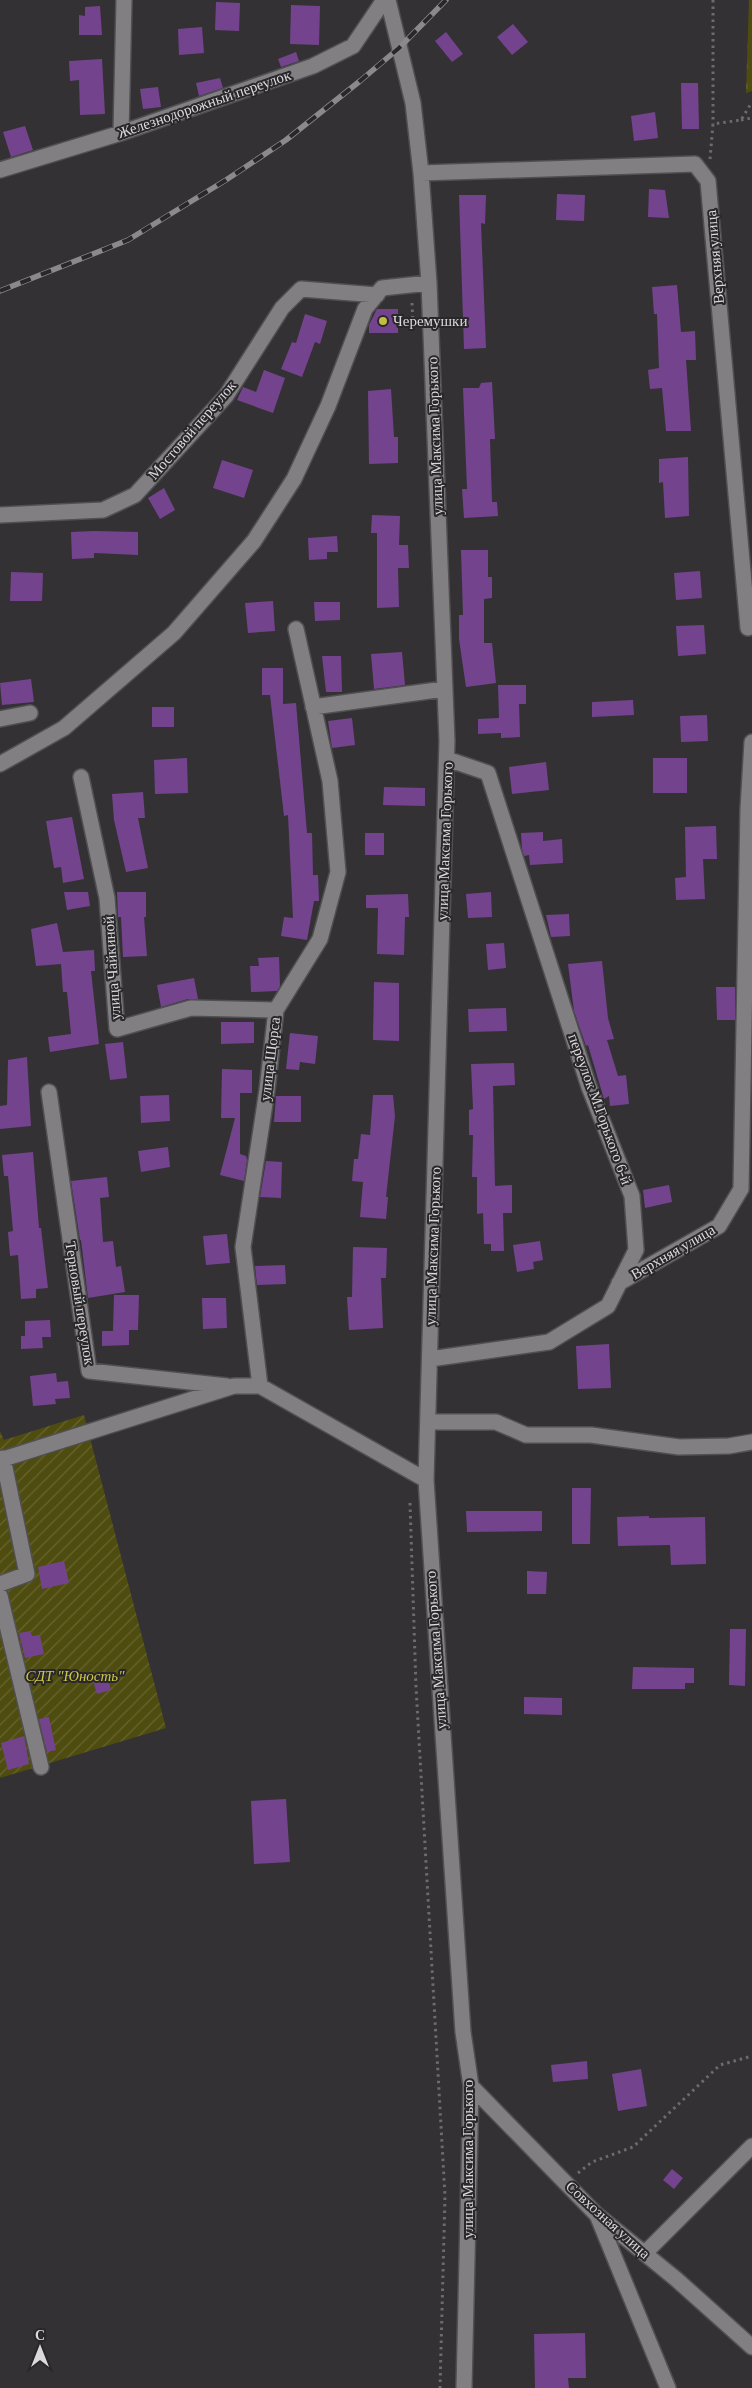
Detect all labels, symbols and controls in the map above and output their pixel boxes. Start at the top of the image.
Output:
street label: Железнодорожный переулок [115,67,293,141]
street label: Верхняя улица [703,209,727,305]
place label: Черемушки [393,313,467,329]
marker: Черемушки [377,315,389,327]
street label: улица Максима Горького [424,356,446,516]
street label: Мостовой переулок [145,377,240,482]
street label: улица Максима Горького [434,761,456,921]
street label: улица Чайкиной [100,916,124,1020]
street label: улица Щорса [257,1016,283,1102]
street label: переулок М.Горького 6-й [565,1031,635,1187]
street label: улица Максима Горького [422,1166,444,1326]
street label: Верхняя улица [628,1221,718,1282]
street label: Терновый переулок [62,1240,98,1367]
street label: улица Максима Горького [422,1570,450,1730]
park label: СДТ "Юность" [26,1668,125,1684]
street label: улица Максима Горького [460,2080,476,2238]
street label: Совхозная улица [563,2178,653,2262]
north arrow [15,2323,65,2373]
text: С [35,2328,45,2343]

